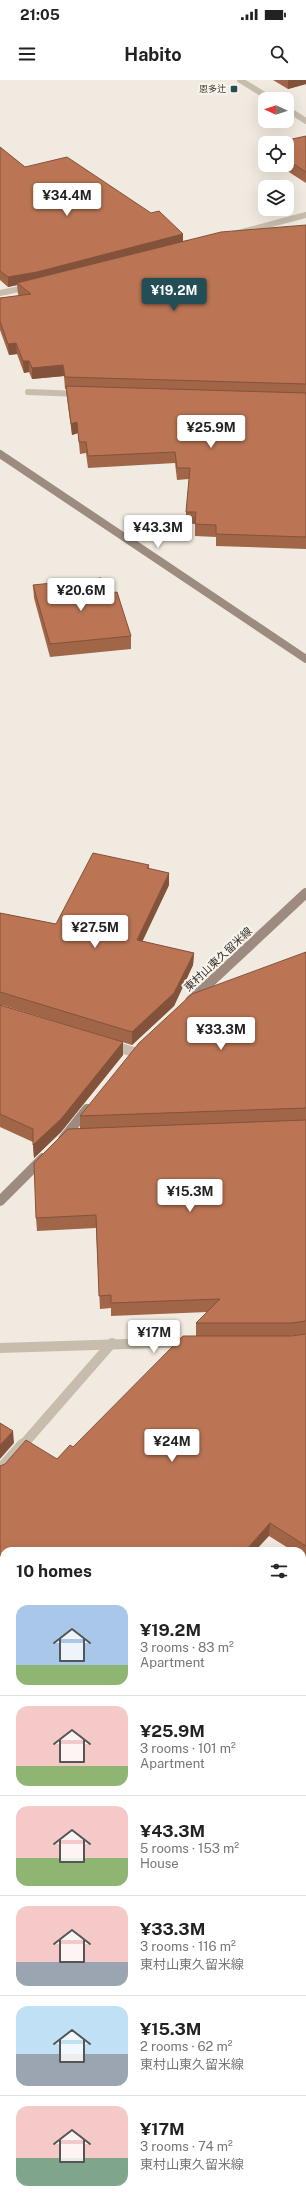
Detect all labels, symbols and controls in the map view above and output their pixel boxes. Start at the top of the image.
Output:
text: 21:05 [20,6,60,23]
icon: menu [16,43,38,65]
icon: search [268,43,290,65]
text: Habito [124,44,182,65]
place label: 恩多辻 [199,83,226,94]
marker: 恩多辻 [229,84,239,94]
north arrow [258,92,294,128]
map controls [258,92,294,216]
button: locate [258,136,294,172]
button: layers [258,180,294,216]
pin: ¥34.4M [34,183,100,217]
text: ¥34.4M [42,188,92,203]
pin: ¥19.2M [141,278,207,312]
text: ¥19.2M [151,283,197,298]
pin: ¥25.9M [178,415,244,449]
text: ¥25.9M [186,420,236,435]
pin: ¥43.3M [125,515,191,549]
text: ¥43.3M [133,520,183,535]
pin: ¥20.6M [48,578,114,612]
text: ¥20.6M [56,583,106,598]
pin: ¥27.5M [62,915,128,949]
text: ¥27.5M [71,920,119,935]
street label: 東村山東久留米線 [182,925,254,993]
pin: ¥33.3M [188,1017,254,1051]
text: ¥33.3M [196,1022,246,1037]
pin: ¥15.3M [157,1179,223,1213]
text: ¥15.3M [167,1184,213,1199]
pin: ¥17M [130,1320,178,1354]
text: ¥17M [137,1325,171,1340]
pin: ¥24M [148,1429,196,1463]
text: ¥24M [153,1434,191,1449]
icon: filters [268,1560,290,1582]
text: 10 homes [16,1561,92,1581]
text: ¥19.2M [140,1620,201,1640]
icon: home [48,1621,96,1669]
text: 3 rooms · 83 m² [140,1640,234,1655]
text: Apartment [140,1655,205,1670]
text: ¥25.9M [140,1721,205,1741]
icon: home [48,1722,96,1770]
text: 3 rooms · 101 m² [140,1741,236,1756]
text: Apartment [140,1756,205,1771]
text: ¥43.3M [140,1821,205,1841]
icon: home [48,1822,96,1870]
text: 5 rooms · 153 m² [140,1841,239,1856]
text: House [140,1856,179,1871]
text: ¥33.3M [140,1919,205,1939]
icon: home [48,1922,96,1970]
text: 3 rooms · 116 m² [140,1939,236,1954]
text: 東村山東久留米線 [140,1957,244,1972]
text: ¥15.3M [140,2019,201,2039]
icon: home [48,2022,96,2070]
text: 2 rooms · 62 m² [140,2039,233,2054]
text: 東村山東久留米線 [140,2057,244,2072]
text: ¥17M [140,2119,185,2139]
icon: home [48,2122,96,2170]
text: 3 rooms · 74 m² [140,2139,233,2154]
text: 東村山東久留米線 [140,2157,244,2172]

